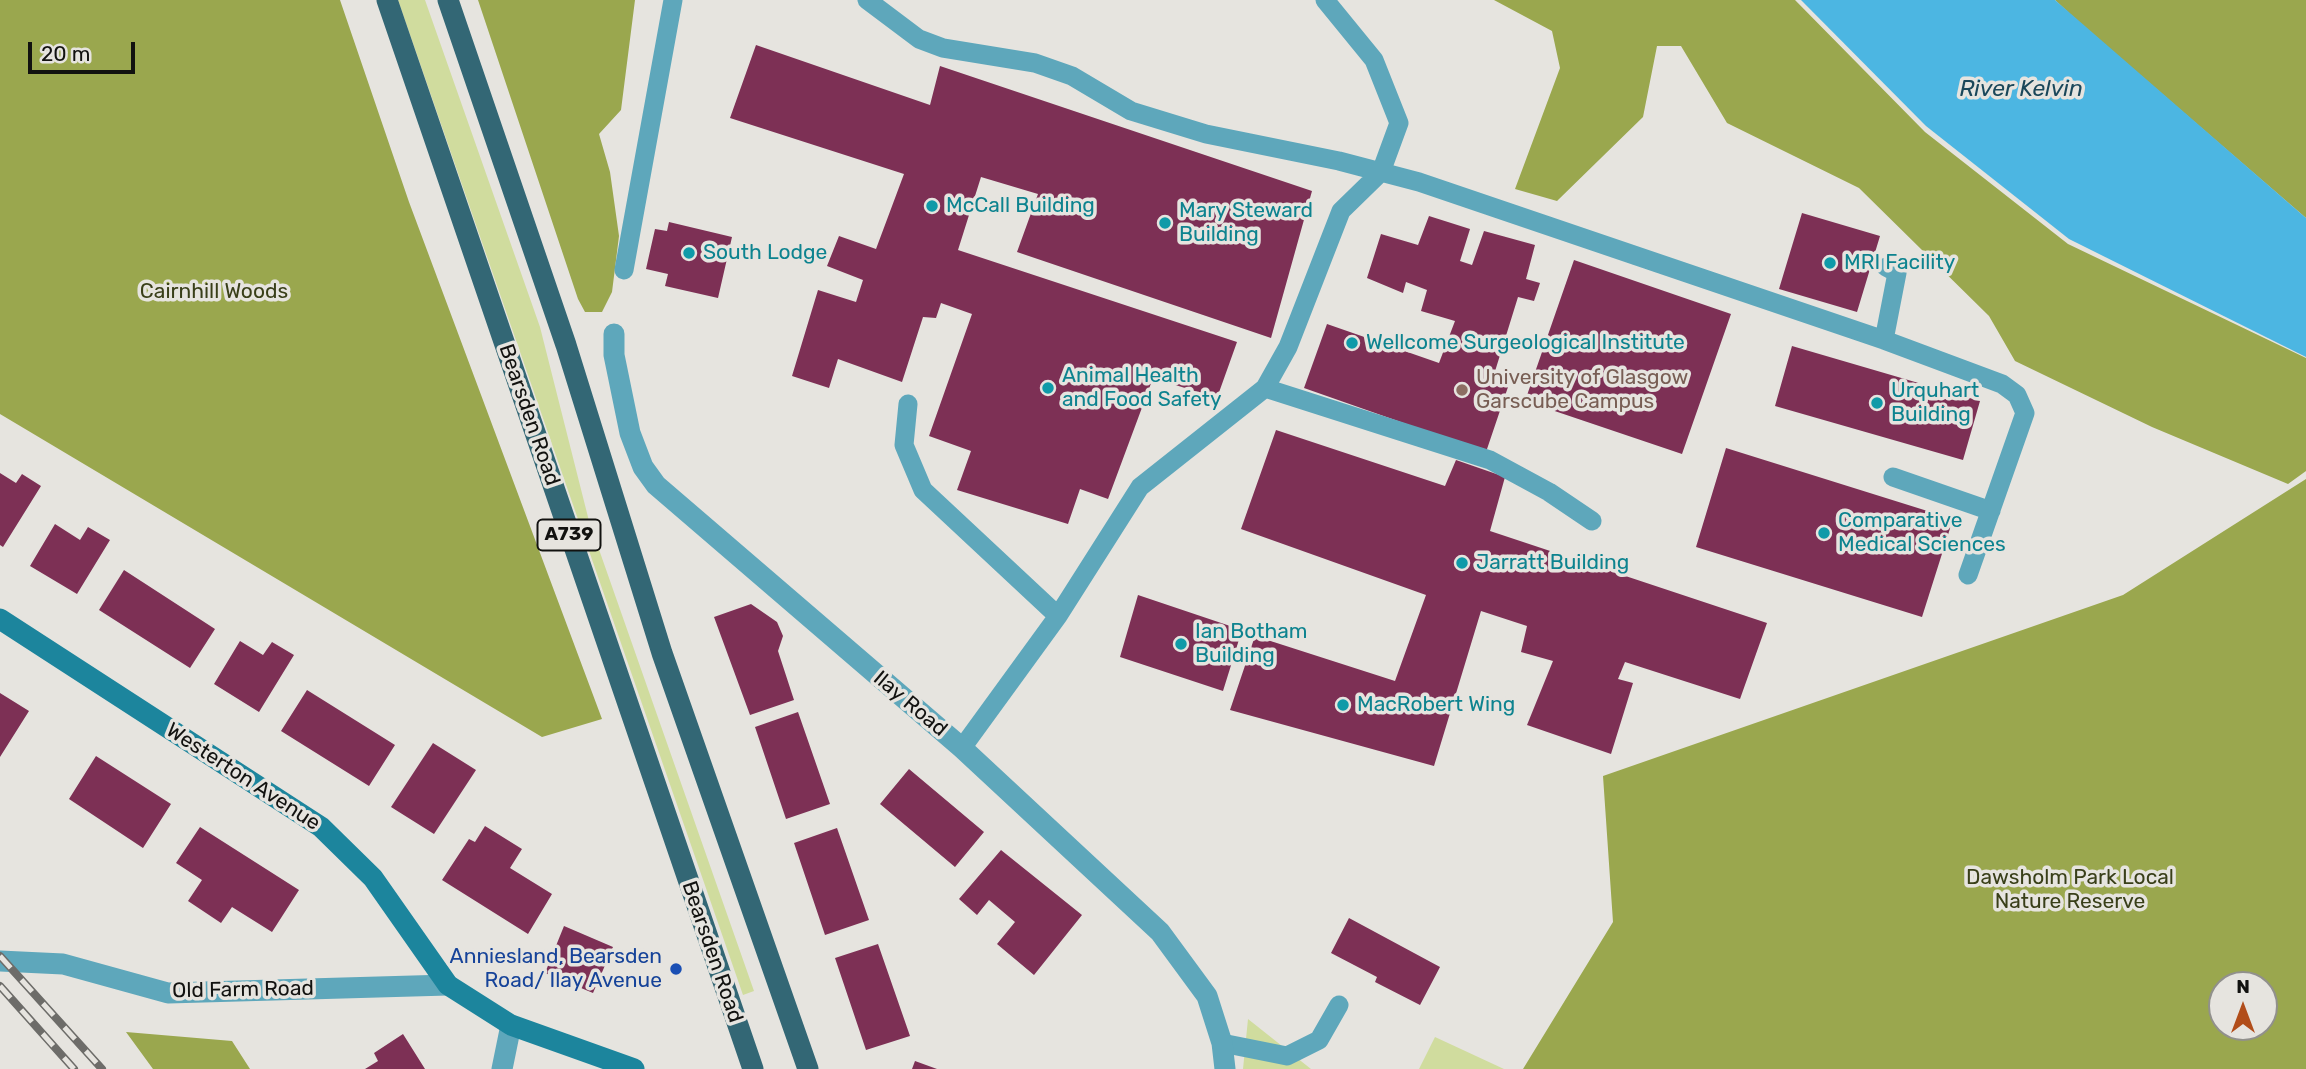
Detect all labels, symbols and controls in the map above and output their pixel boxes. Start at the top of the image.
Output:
scale bar [32,28,138,72]
text: 20 m [41,41,90,66]
water label: River Kelvin [1959,75,2083,103]
place label: McCall Building [946,193,1095,219]
marker: McCall Building [924,198,940,214]
place label: Mary Steward Building [1179,198,1313,248]
marker: Mary Steward Building [1157,215,1173,231]
place label: South Lodge [703,240,827,266]
marker: South Lodge [681,245,697,261]
place label: MRI Facility [1844,250,1955,276]
marker: MRI Facility [1822,255,1838,271]
park label: Cairnhill Woods [140,279,288,305]
place label: Wellcome Surgeological Institute [1366,330,1685,356]
marker: Wellcome Surgeological Institute [1344,335,1360,351]
street label: Bearsden Road [493,341,565,489]
place label: Animal Health and Food Safety [1062,363,1222,413]
place label: University of Glasgow Garscube Campus [1476,365,1688,415]
place label: Urquhart Building [1891,378,1979,428]
marker: Animal Health and Food Safety [1040,380,1056,396]
marker: University of Glasgow Garscube Campus [1454,382,1470,398]
marker: Urquhart Building [1869,395,1885,411]
place label: Comparative Medical Sciences [1838,508,2006,558]
road number: A739 [538,520,600,550]
marker: Comparative Medical Sciences [1816,525,1832,541]
place label: Jarratt Building [1476,550,1629,576]
marker: Jarratt Building [1454,555,1470,571]
place label: Ian Botham Building [1195,619,1307,669]
marker: Ian Botham Building [1173,636,1189,652]
street label: Ilay Road [868,666,952,742]
place label: MacRobert Wing [1357,692,1515,718]
marker: MacRobert Wing [1335,697,1351,713]
street label: Westerton Avenue [161,718,325,836]
park label: Dawsholm Park Local Nature Reserve [1966,865,2174,915]
street label: Bearsden Road [676,878,748,1026]
place label: Anniesland, Bearsden Road/ Ilay Avenue [450,944,662,994]
marker: Anniesland, Bearsden Road/ Ilay Avenue [668,961,684,977]
north arrow [2208,971,2278,1041]
text: N [2236,975,2250,998]
street label: Old Farm Road [172,976,314,1004]

